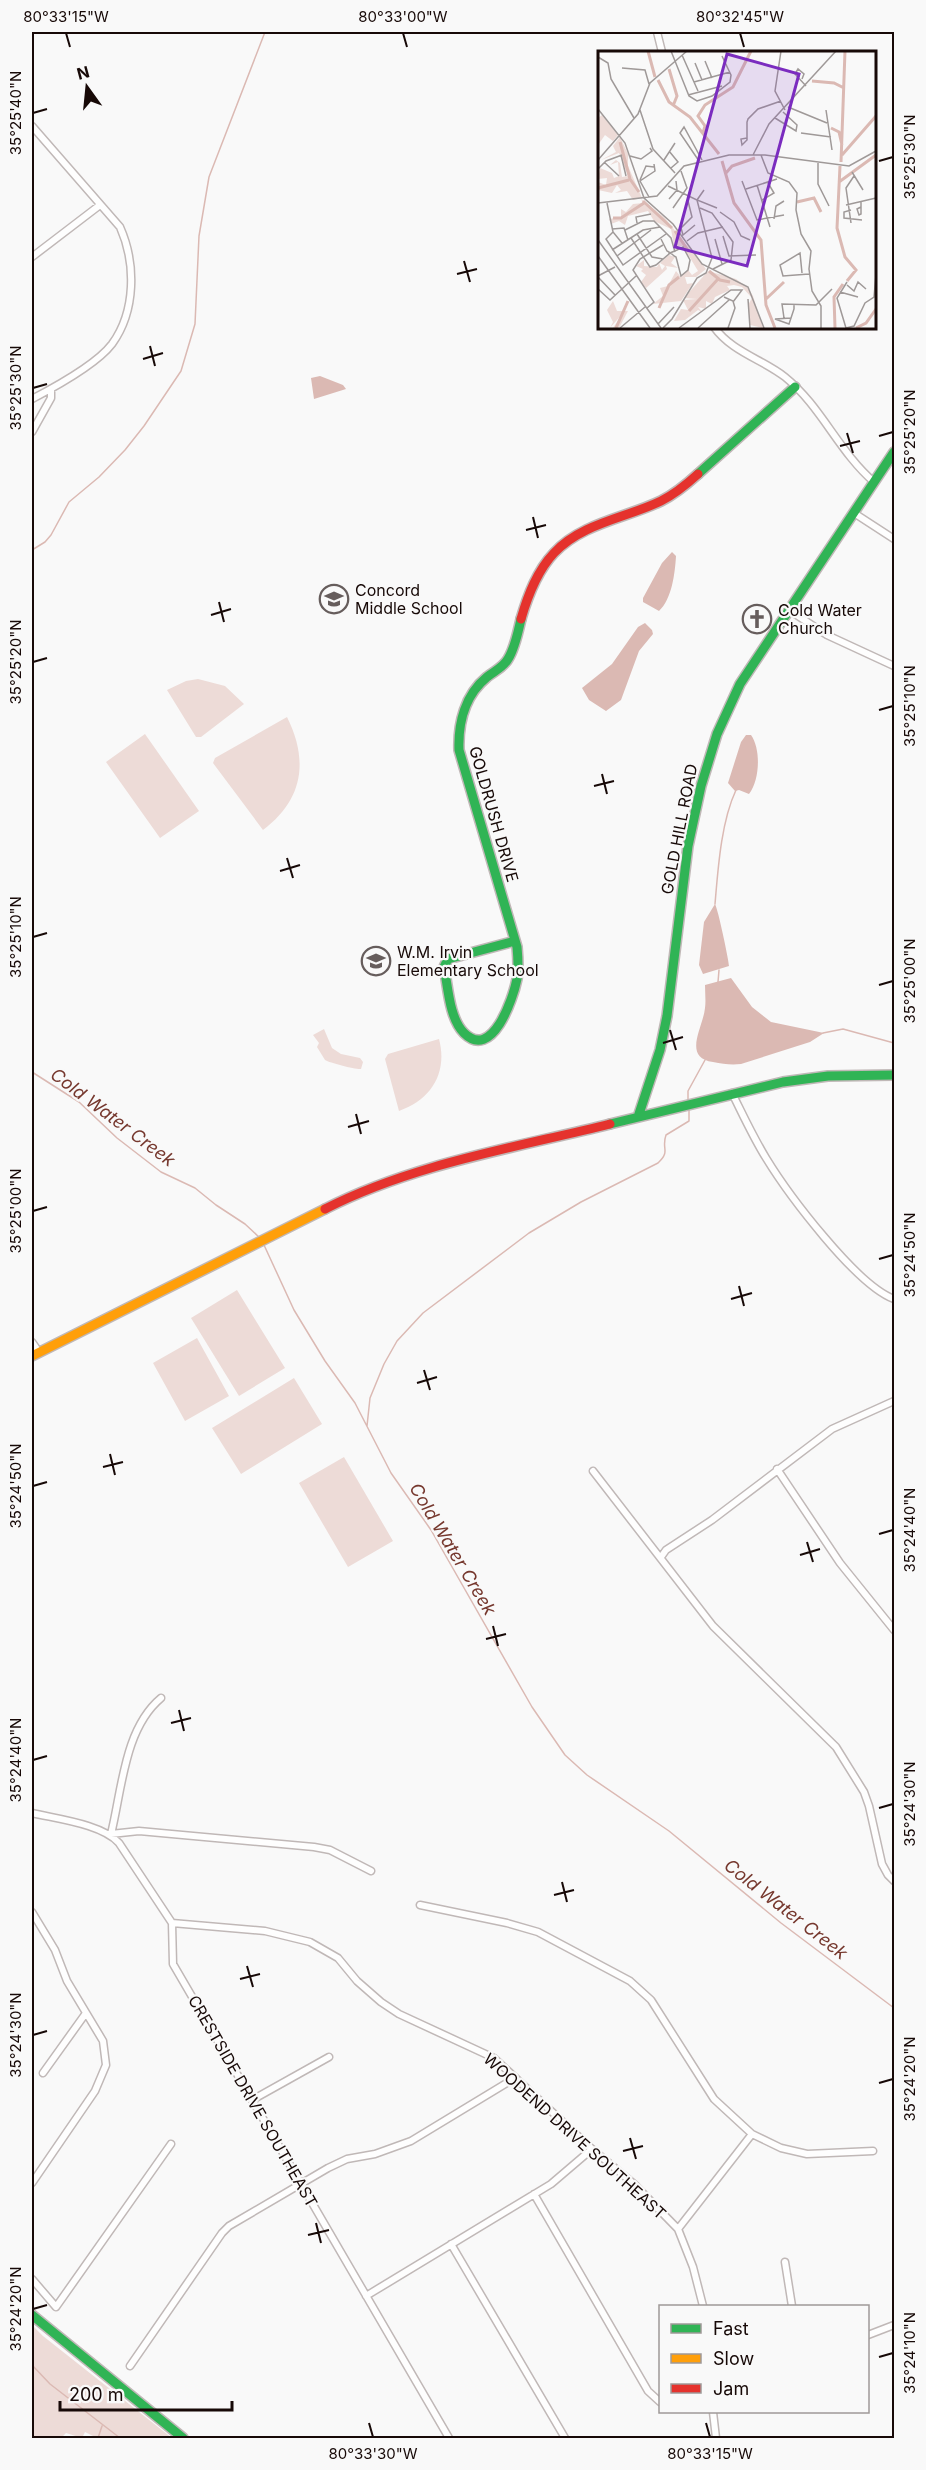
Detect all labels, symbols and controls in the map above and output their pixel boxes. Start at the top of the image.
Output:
text: 80°33'15"W [23,7,109,26]
text: 80°33'00"W [358,7,448,26]
text: 80°32'45"W [696,7,784,26]
inset map [598,51,875,328]
north arrow [57,57,117,117]
text: N [75,61,92,84]
text: 35°25'40"N [6,71,25,155]
text: 35°25'30"N [900,115,919,200]
text: 35°25'30"N [6,346,25,431]
text: 35°25'20"N [900,390,919,474]
place label: Concord Middle School [355,580,463,618]
school or university icon: Concord Middle School [318,583,350,615]
place label: Cold Water Church [778,600,862,638]
church icon: Cold Water Church [741,603,773,635]
text: 35°25'20"N [6,620,25,704]
text: 35°25'10"N [900,665,919,747]
street label: GOLDRUSH DRIVE [465,744,523,884]
street label: GOLD HILL ROAD [657,762,701,896]
text: 35°25'10"N [6,896,25,978]
text: 35°25'00"N [900,938,919,1024]
place label: W.M. Irvin Elementary School [397,942,539,980]
school or university icon: W.M. Irvin Elementary School [360,945,392,977]
water label: Cold Water Creek [47,1063,180,1171]
text: 35°25'00"N [6,1168,25,1254]
text: 35°24'50"N [900,1212,919,1298]
text: 35°24'50"N [6,1443,25,1529]
water label: Cold Water Creek [405,1479,501,1620]
text: 35°24'40"N [900,1488,919,1572]
text: 35°24'40"N [6,1718,25,1802]
text: 35°24'30"N [900,1761,919,1847]
water label: Cold Water Creek [720,1854,853,1964]
street label: CRESTSIDE DRIVE SOUTHEAST [184,1991,322,2211]
text: 35°24'30"N [6,1992,25,2078]
text: 35°24'20"N [900,2036,919,2122]
street label: WOODEND DRIVE SOUTHEAST [480,2049,670,2223]
text: 35°24'20"N [6,2266,25,2352]
legend [659,2305,869,2413]
text: 35°24'10"N [900,2312,919,2394]
text: Fast [713,2318,749,2339]
text: Slow [713,2348,754,2369]
scale bar [60,2374,232,2412]
text: Jam [713,2378,749,2399]
text: 200 m [69,2384,124,2405]
text: 80°33'30"W [328,2444,418,2463]
text: 80°33'15"W [667,2444,753,2463]

